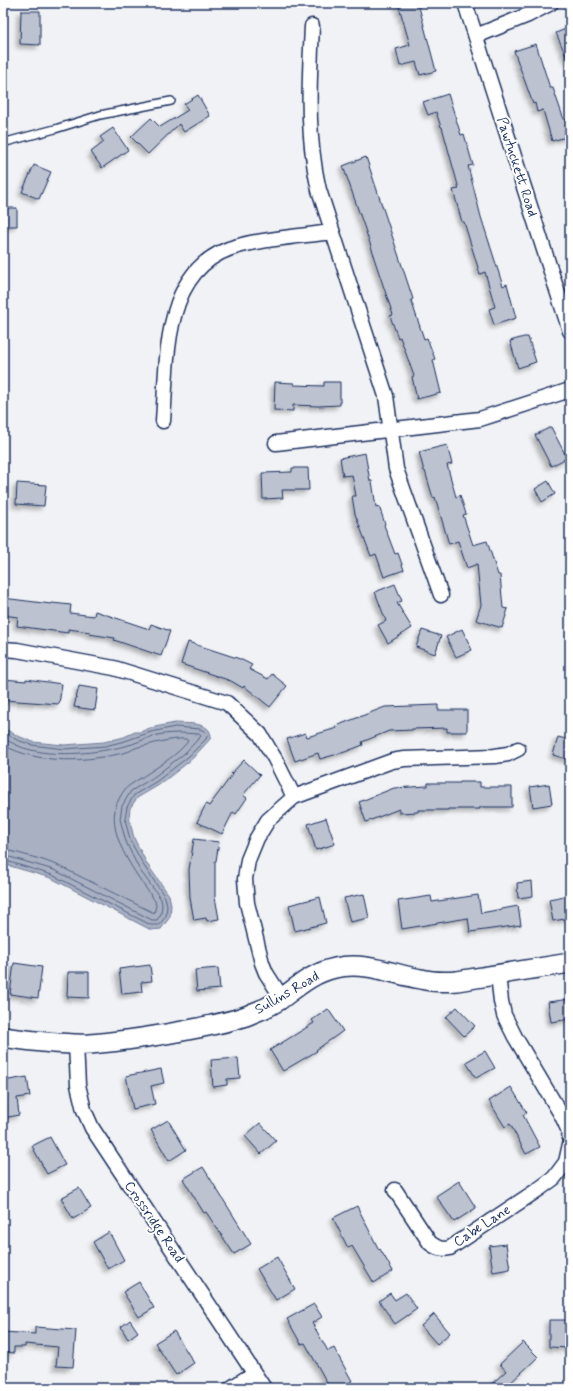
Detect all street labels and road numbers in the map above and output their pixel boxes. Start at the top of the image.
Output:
street label: Pawtuckett Road [492,115,542,219]
street label: Sullins Road [251,967,323,1019]
street label: Crossridge Road [118,1178,188,1268]
street label: Cabe Lane [450,1201,514,1251]

